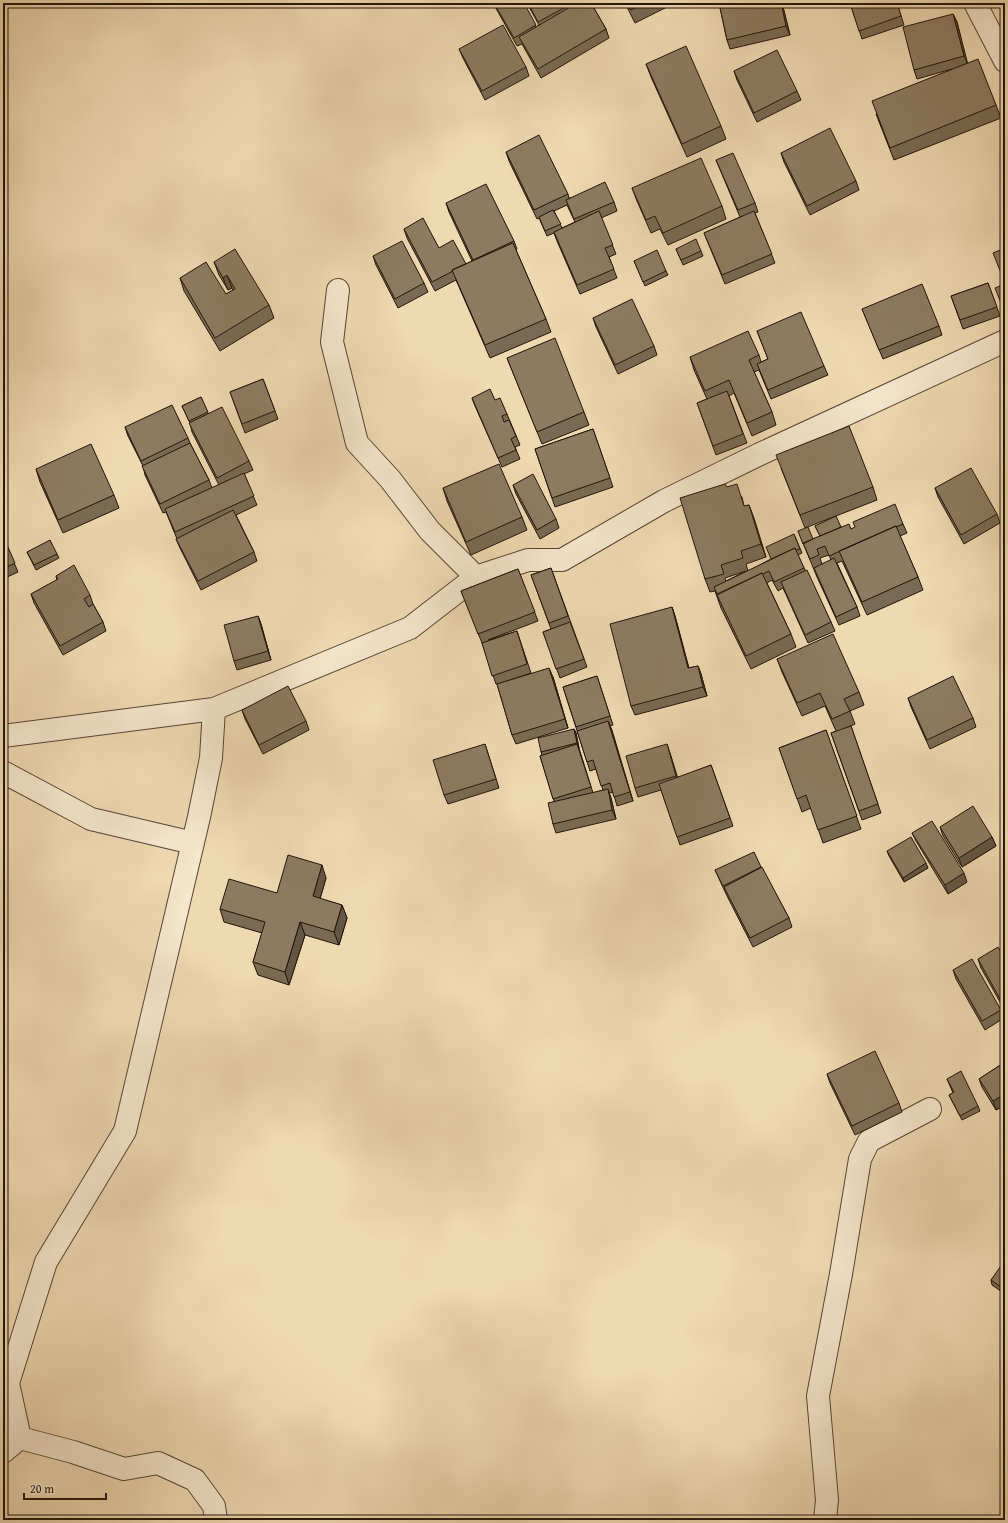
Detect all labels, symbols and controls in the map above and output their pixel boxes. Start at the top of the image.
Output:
scale bar [24,1475,106,1501]
text: 20 m [30,1480,54,1497]

